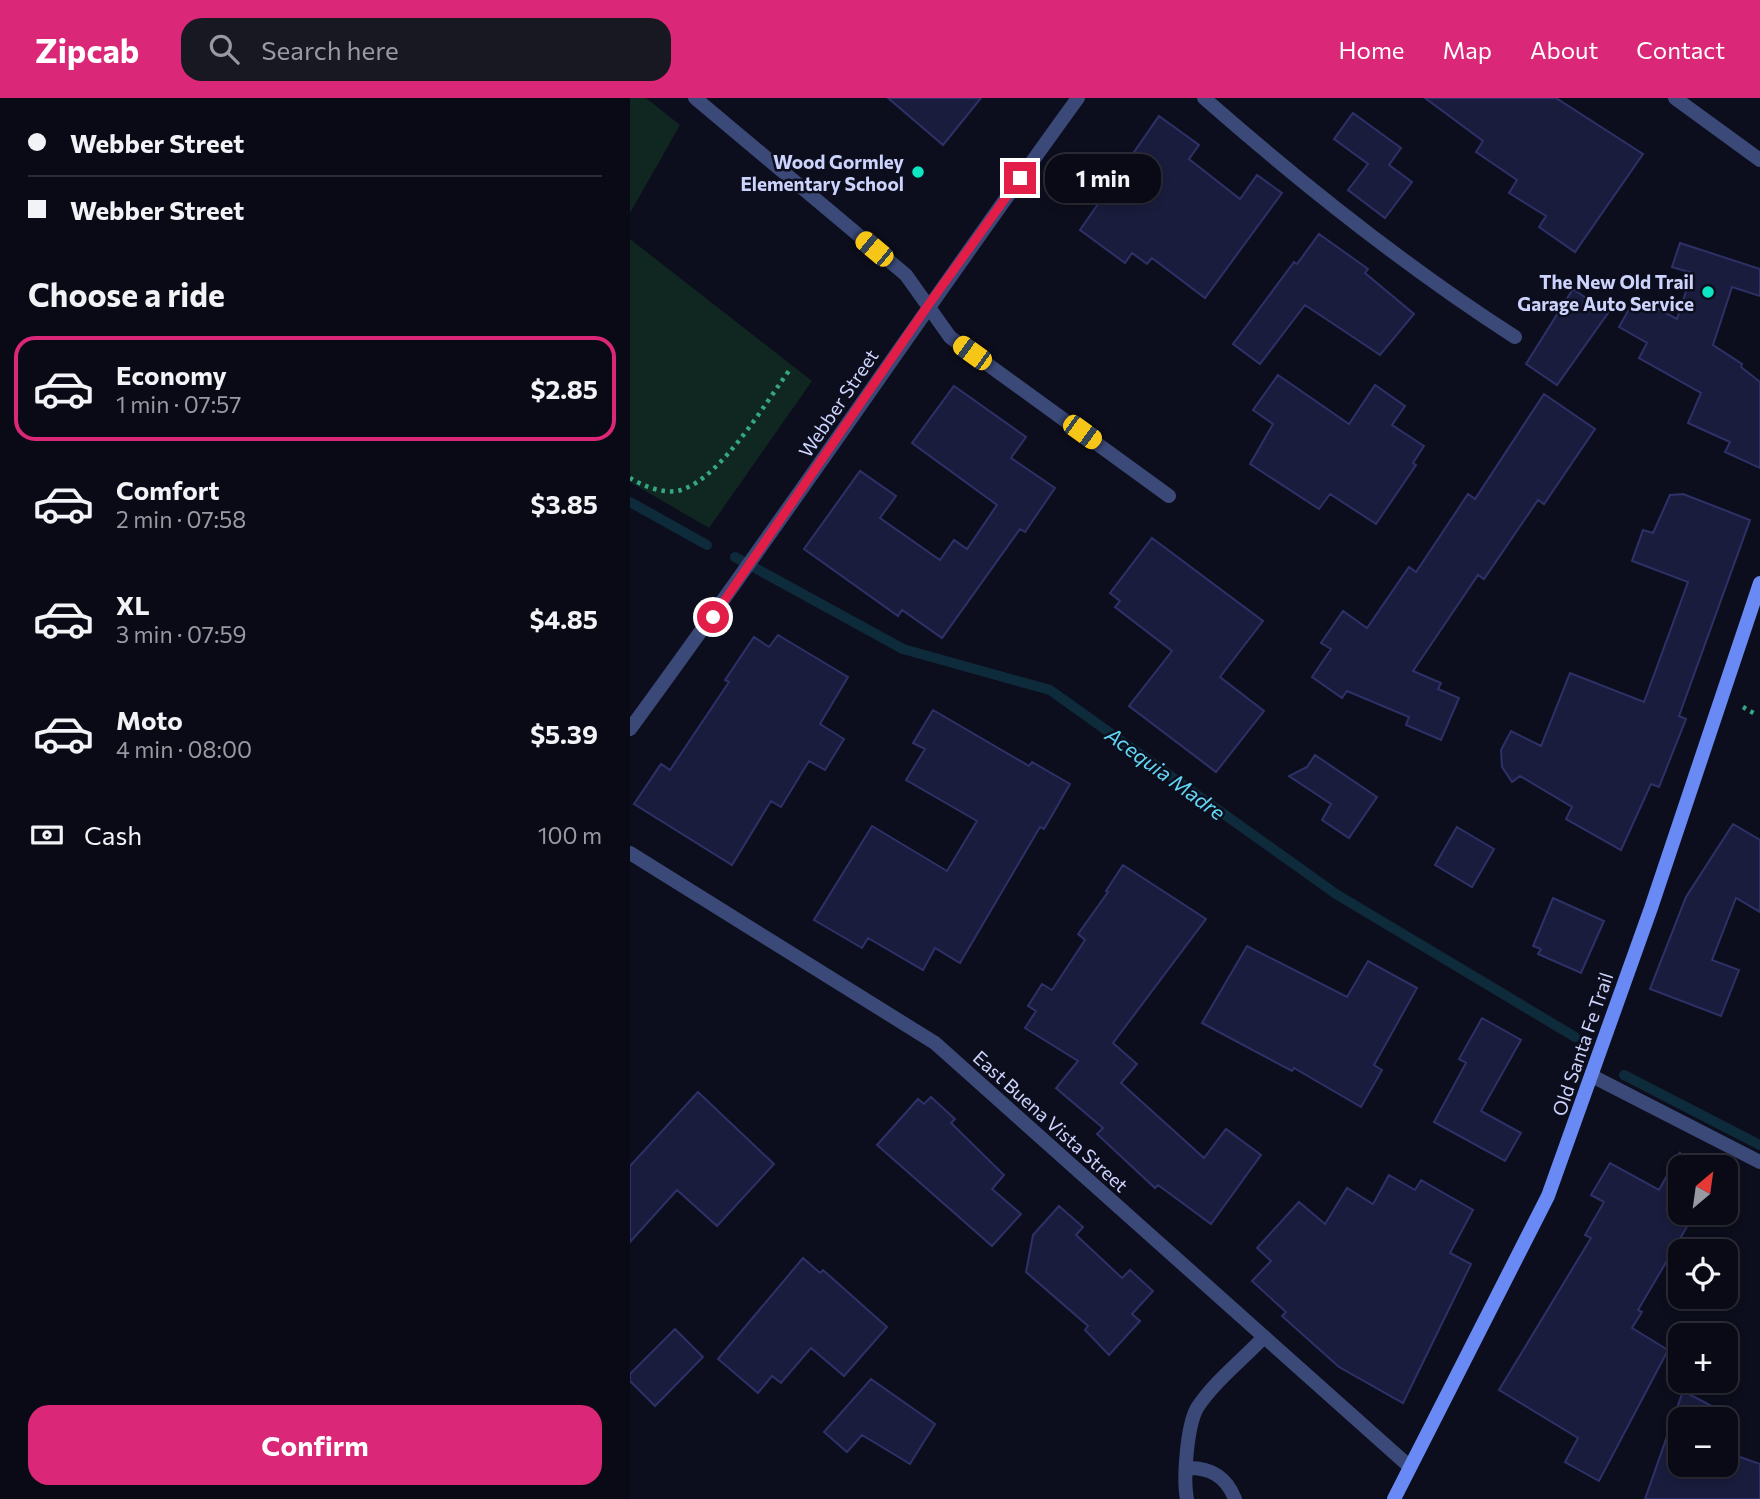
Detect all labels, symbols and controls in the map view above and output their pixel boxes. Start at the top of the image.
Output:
search box [181,18,671,81]
text: Zipcab [35,29,139,70]
icon: search [205,30,243,68]
text: Search here [261,34,399,65]
text: Home [1339,35,1405,64]
text: Map [1443,35,1492,64]
text: About [1530,35,1598,64]
text: Contact [1636,35,1725,64]
text: Webber Street [70,127,244,158]
place label: Wood Gormley Elementary School [740,150,905,195]
callout: 1 min [1044,154,1160,202]
route end [1004,162,1036,194]
marker: Wood Gormley Elementary School [910,164,926,180]
text: 1 min [1076,164,1130,192]
text: Webber Street [70,194,244,225]
car [852,227,897,271]
place label: The New Old Trail Garage Auto Service [1517,270,1694,315]
text: Choose a ride [28,274,225,314]
marker: The New Old Trail Garage Auto Service [1700,284,1716,300]
car [949,332,996,374]
street label: Webber Street [793,344,883,461]
icon: car [32,357,95,420]
text: Economy [116,359,227,390]
text: $2.85 [531,373,598,404]
text: 1 min · 07:57 [116,390,241,418]
car [1059,411,1106,453]
icon: car [32,472,95,535]
text: Comfort [116,474,219,505]
text: $3.85 [531,488,598,519]
text: 2 min · 07:58 [116,505,246,533]
icon: car [32,587,95,650]
text: XL [116,589,150,620]
route start [697,601,729,633]
text: $4.85 [529,603,598,634]
text: 3 min · 07:59 [116,620,247,648]
icon: car [32,702,95,765]
text: Moto [116,704,183,735]
text: $5.39 [530,718,598,749]
water label: Acequia Madre [1101,721,1231,825]
text: 4 min · 08:00 [116,735,252,763]
icon: cash [28,816,66,854]
text: Cash [84,819,142,850]
text: 100 m [538,821,602,849]
street label: Old Santa Fe Trail [1547,969,1617,1119]
street label: East Buena Vista Street [969,1045,1133,1197]
north arrow [1668,1155,1738,1225]
map controls [1668,1155,1738,1477]
button: locate [1668,1239,1738,1309]
button: + [1668,1323,1738,1393]
button: Confirm [28,1405,602,1485]
button: − [1668,1407,1738,1477]

